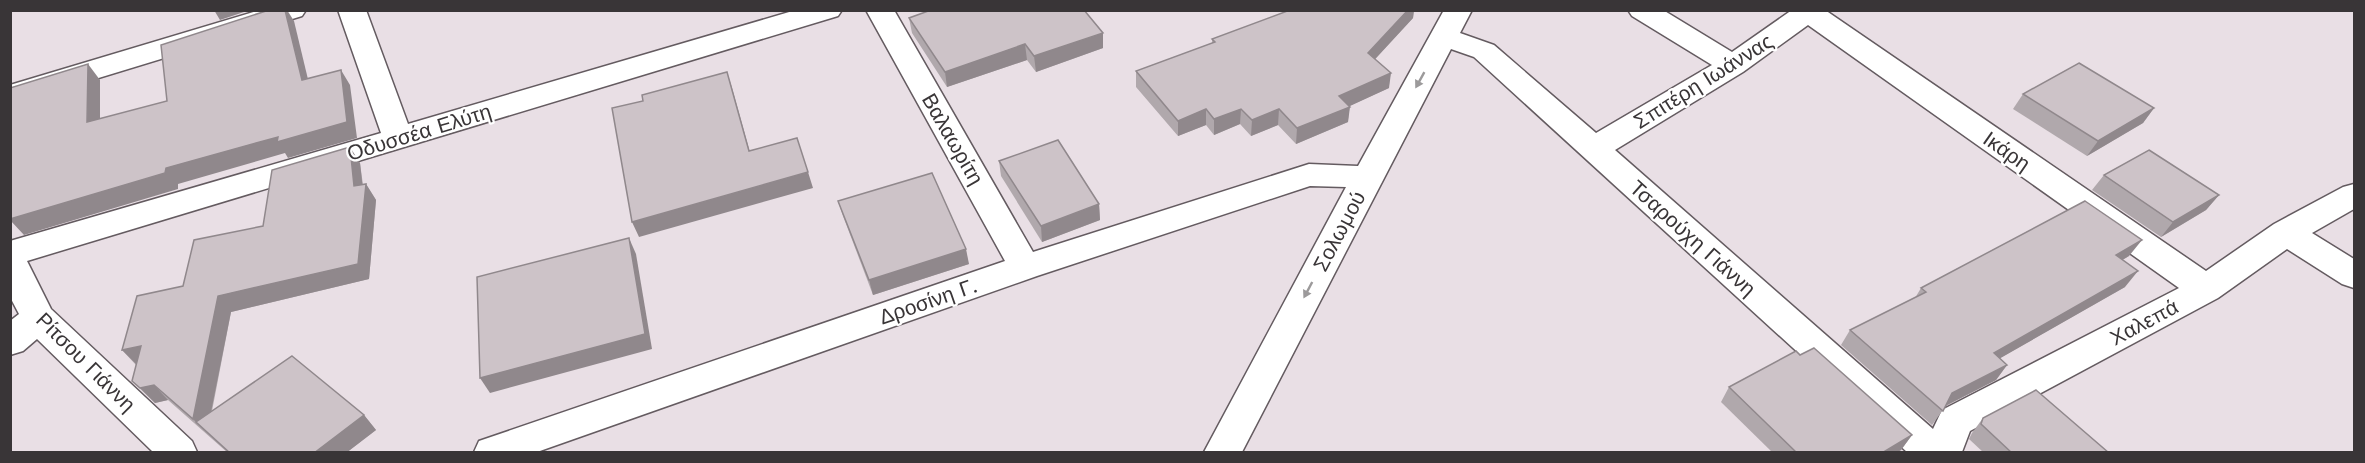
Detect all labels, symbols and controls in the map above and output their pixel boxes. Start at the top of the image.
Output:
street label: Σπιτέρη Ιωάννας [1629,28,1777,134]
one-way arrow [1415,72,1425,89]
street label: Βαλαωρίτη [917,89,989,189]
street label: Οδυσσέα Ελύτη [344,98,494,166]
street label: Ικάρη [1979,126,2035,176]
street label: Τσαρούχη Γιάννη [1625,175,1761,301]
street label: Σολωμού [1308,187,1370,275]
street label: Δροσίνη Γ. [876,273,980,329]
one-way arrow [1304,281,1313,298]
street label: Χαλεπά [2106,294,2182,350]
street label: Ρίτσου Γιάννη [31,307,141,417]

